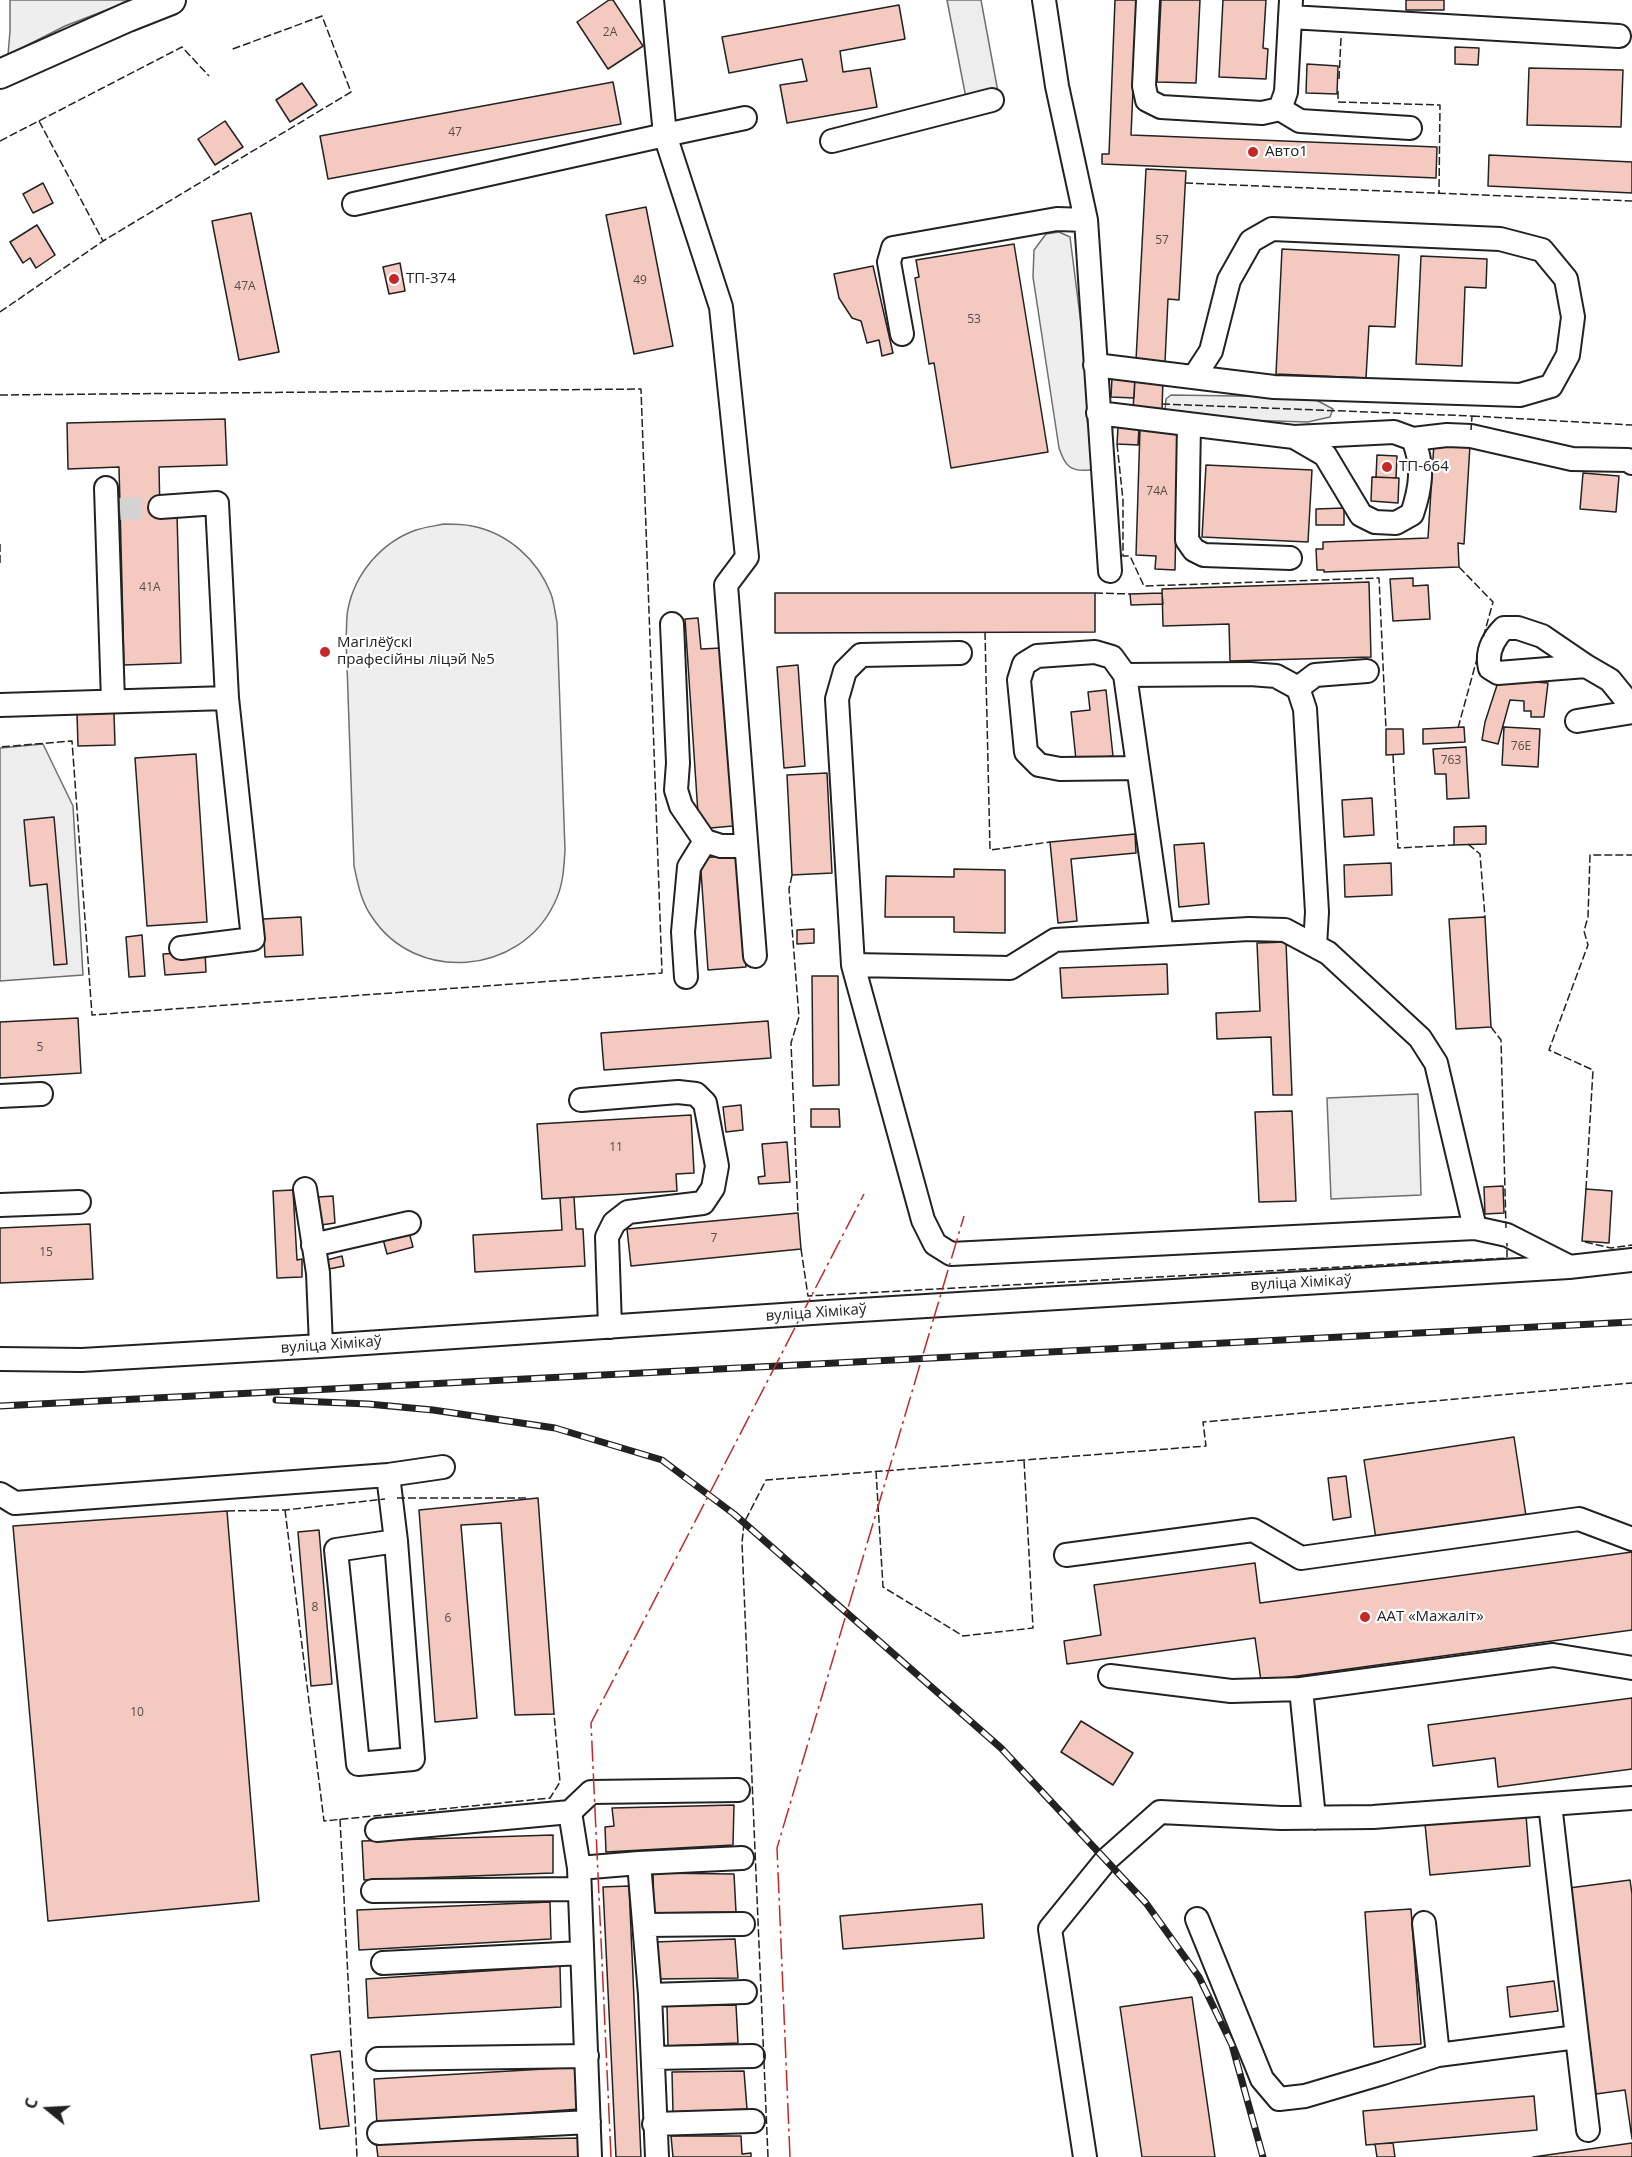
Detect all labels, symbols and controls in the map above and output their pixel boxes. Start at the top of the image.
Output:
house number: 2А [603,26,617,40]
house number: 47 [448,126,462,140]
place label: Авто1 [1265,143,1308,161]
marker: Авто1 [1246,145,1260,159]
house number: 57 [1155,234,1169,248]
place label: ТП-374 [406,270,456,288]
marker: ТП-374 [387,272,401,286]
house number: 49 [633,274,647,288]
house number: 47А [234,280,256,294]
house number: 53 [967,313,981,327]
place label: ТП-664 [1399,458,1449,476]
marker: ТП-664 [1380,460,1394,474]
house number: 74А [1146,485,1168,499]
house number: 41А [139,581,161,595]
place label: Магілёўскі прафесійны ліцэй №5 [337,634,495,669]
marker: Магілёўскі прафесійны ліцэй №5 [318,645,332,659]
house number: 76Е [1511,740,1531,754]
house number: 76З [1441,754,1461,768]
house number: 5 [37,1041,43,1055]
house number: 11 [609,1141,623,1155]
house number: 7 [711,1232,717,1246]
house number: 15 [39,1246,53,1260]
street label: вуліца Хімікаў [1250,1271,1352,1295]
street label: вуліца Хімікаў [765,1301,867,1325]
street label: вуліца Хімікаў [280,1333,382,1357]
house number: 8 [312,1601,318,1615]
place label: ААТ «Мажаліт» [1377,1608,1484,1626]
marker: ААТ «Мажаліт» [1358,1610,1372,1624]
house number: 6 [445,1612,451,1626]
house number: 10 [130,1706,144,1720]
north arrow [18,2079,78,2139]
text: С [19,2095,43,2112]

